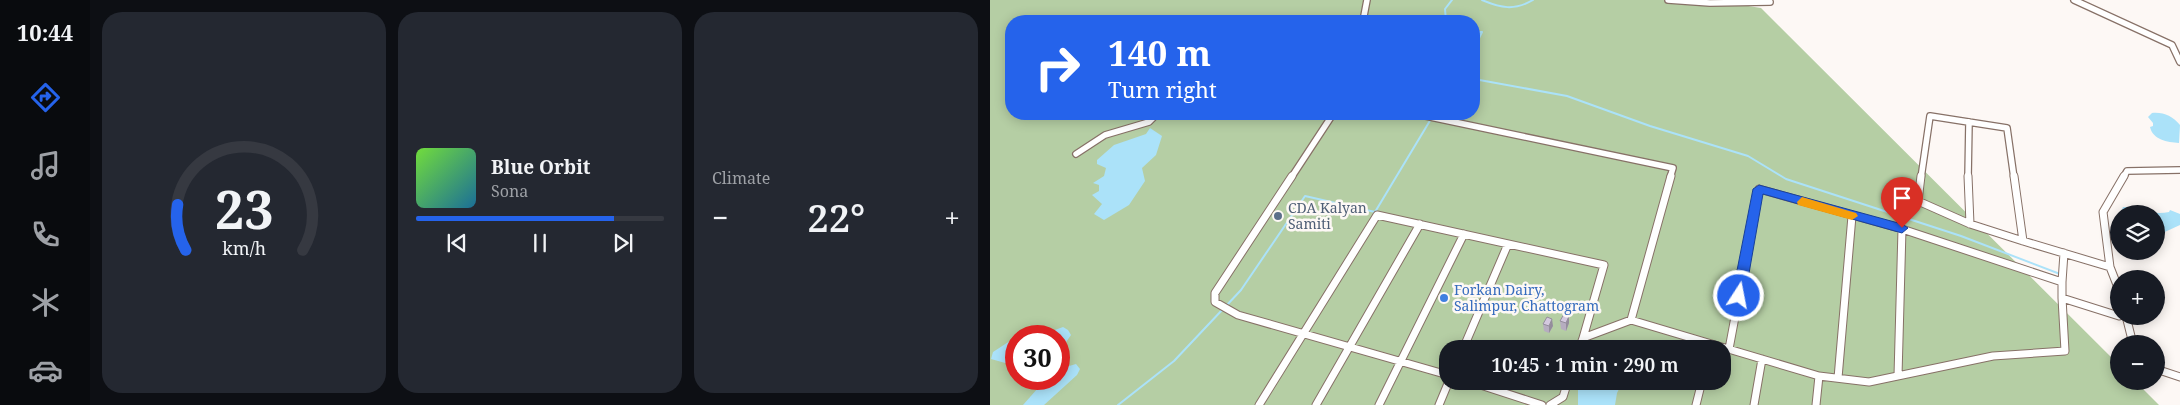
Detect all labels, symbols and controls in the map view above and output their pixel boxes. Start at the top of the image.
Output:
text: 10:44 [17,17,73,47]
text: 140 m [1108,29,1211,76]
icon: right [1025,35,1090,100]
text: Turn right [1108,74,1217,104]
icon: directions [28,80,63,115]
icon: music [28,148,63,183]
text: Blue Orbit [491,154,591,180]
text: Climate [712,167,770,189]
text: 23 [215,173,273,244]
pin [1881,177,1923,228]
text: Sona [491,180,528,202]
icon: arrive [1888,184,1916,212]
text: 22° [807,191,865,243]
text: − [712,198,728,236]
text: + [944,198,960,236]
place label: CDA Kalyan Samiti [1288,198,1367,233]
map controls [2110,205,2165,390]
button: layers [2110,205,2165,260]
marker: CDA Kalyan Samiti [1272,210,1284,222]
icon: phone [28,217,63,252]
icon: previous [443,229,471,257]
icon: pause [526,229,554,257]
icon: next [609,229,637,257]
text: km/h [222,236,266,260]
position arrow [1712,269,1764,321]
button: + [2110,270,2165,325]
place label: Forkan Dairy, Salimpur, Chattogram [1454,280,1599,315]
icon: climate [28,285,63,320]
marker: Forkan Dairy, Salimpur, Chattogram [1438,292,1450,304]
speed limit sign: 30 [1005,325,1070,390]
button: − [2110,335,2165,390]
text: 10:45 · 1 min · 290 m [1491,352,1679,378]
icon: car [28,353,63,388]

